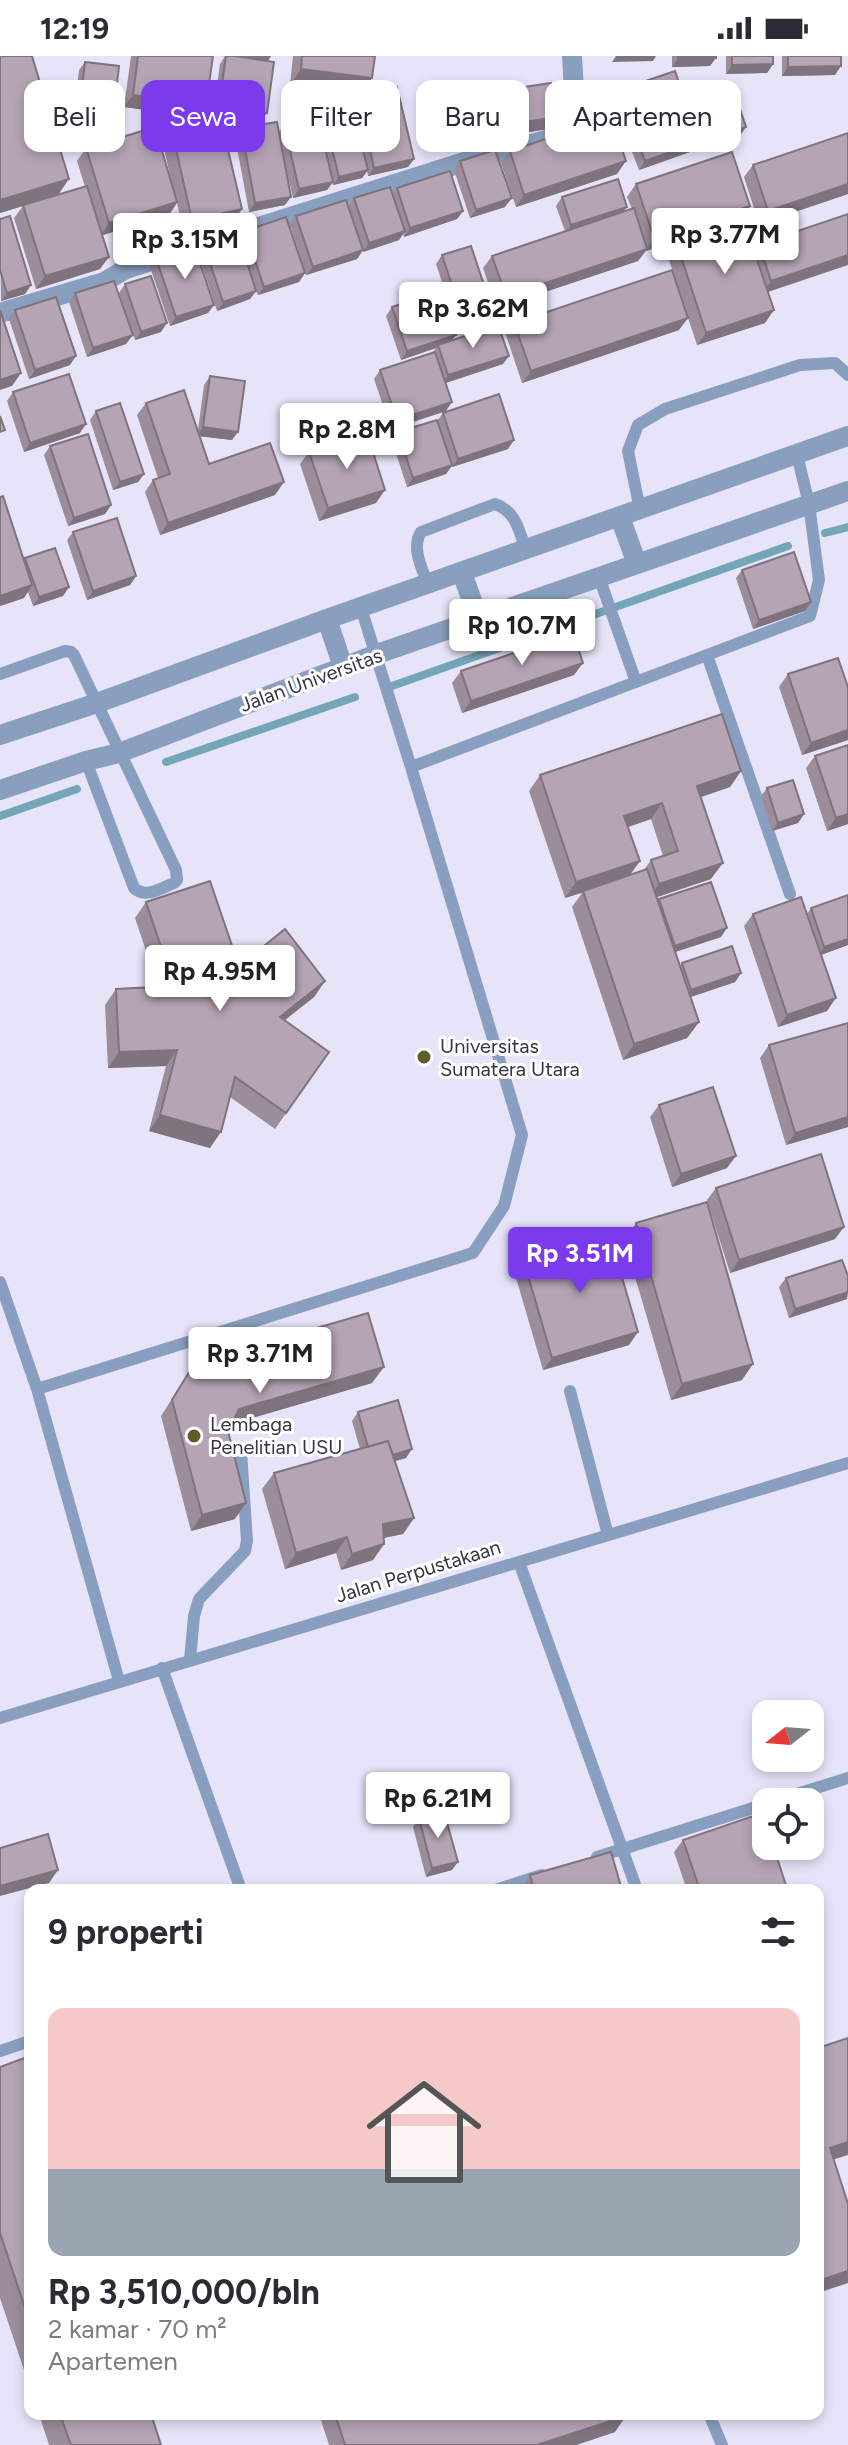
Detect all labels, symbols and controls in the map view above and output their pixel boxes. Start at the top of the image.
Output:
text: 12:19 [40,10,109,47]
chip: Beli [24,80,125,152]
chip: Sewa [141,80,265,152]
chip: Filter [281,80,400,152]
chip: Baru [416,80,529,152]
chip: Apartemen [545,80,741,152]
pin: Rp 3.77M [642,208,808,276]
pin: Rp 3.15M [102,213,268,281]
text: Rp 3.77M [670,218,780,250]
text: Rp 3.15M [131,223,239,255]
pin: Rp 3.62M [390,282,556,350]
text: Rp 3.62M [417,292,529,324]
pin: Rp 2.8M [273,403,421,471]
text: Rp 2.8M [298,413,396,445]
pin: Rp 10.7M [439,599,605,667]
text: Rp 10.7M [467,609,577,641]
street label: Jalan Universitas [236,643,386,717]
pin: Rp 4.95M [137,945,303,1013]
text: Rp 4.95M [163,955,277,987]
place label: Universitas Sumatera Utara [440,1034,580,1081]
marker: Universitas Sumatera Utara [415,1048,433,1066]
pin: Rp 3.51M [497,1227,663,1295]
text: Rp 3.51M [526,1237,634,1269]
pin: Rp 3.71M [177,1327,343,1395]
text: Rp 3.71M [206,1337,314,1369]
place label: Lembaga Penelitian USU [210,1412,342,1459]
marker: Lembaga Penelitian USU [185,1427,203,1445]
street label: Jalan Perpustakaan [333,1534,503,1608]
north arrow [752,1700,824,1772]
map controls [752,1700,824,1860]
pin: Rp 6.21M [355,1772,521,1840]
text: Rp 6.21M [384,1782,492,1814]
button: locate [752,1788,824,1860]
icon: filters [756,1910,800,1954]
text: 9 properti [48,1912,204,1953]
icon: home [352,2060,496,2204]
text: Rp 3,510,000/bln [48,2272,320,2313]
text: 2 kamar · 70 m² [48,2313,227,2345]
text: Apartemen [48,2345,178,2377]

